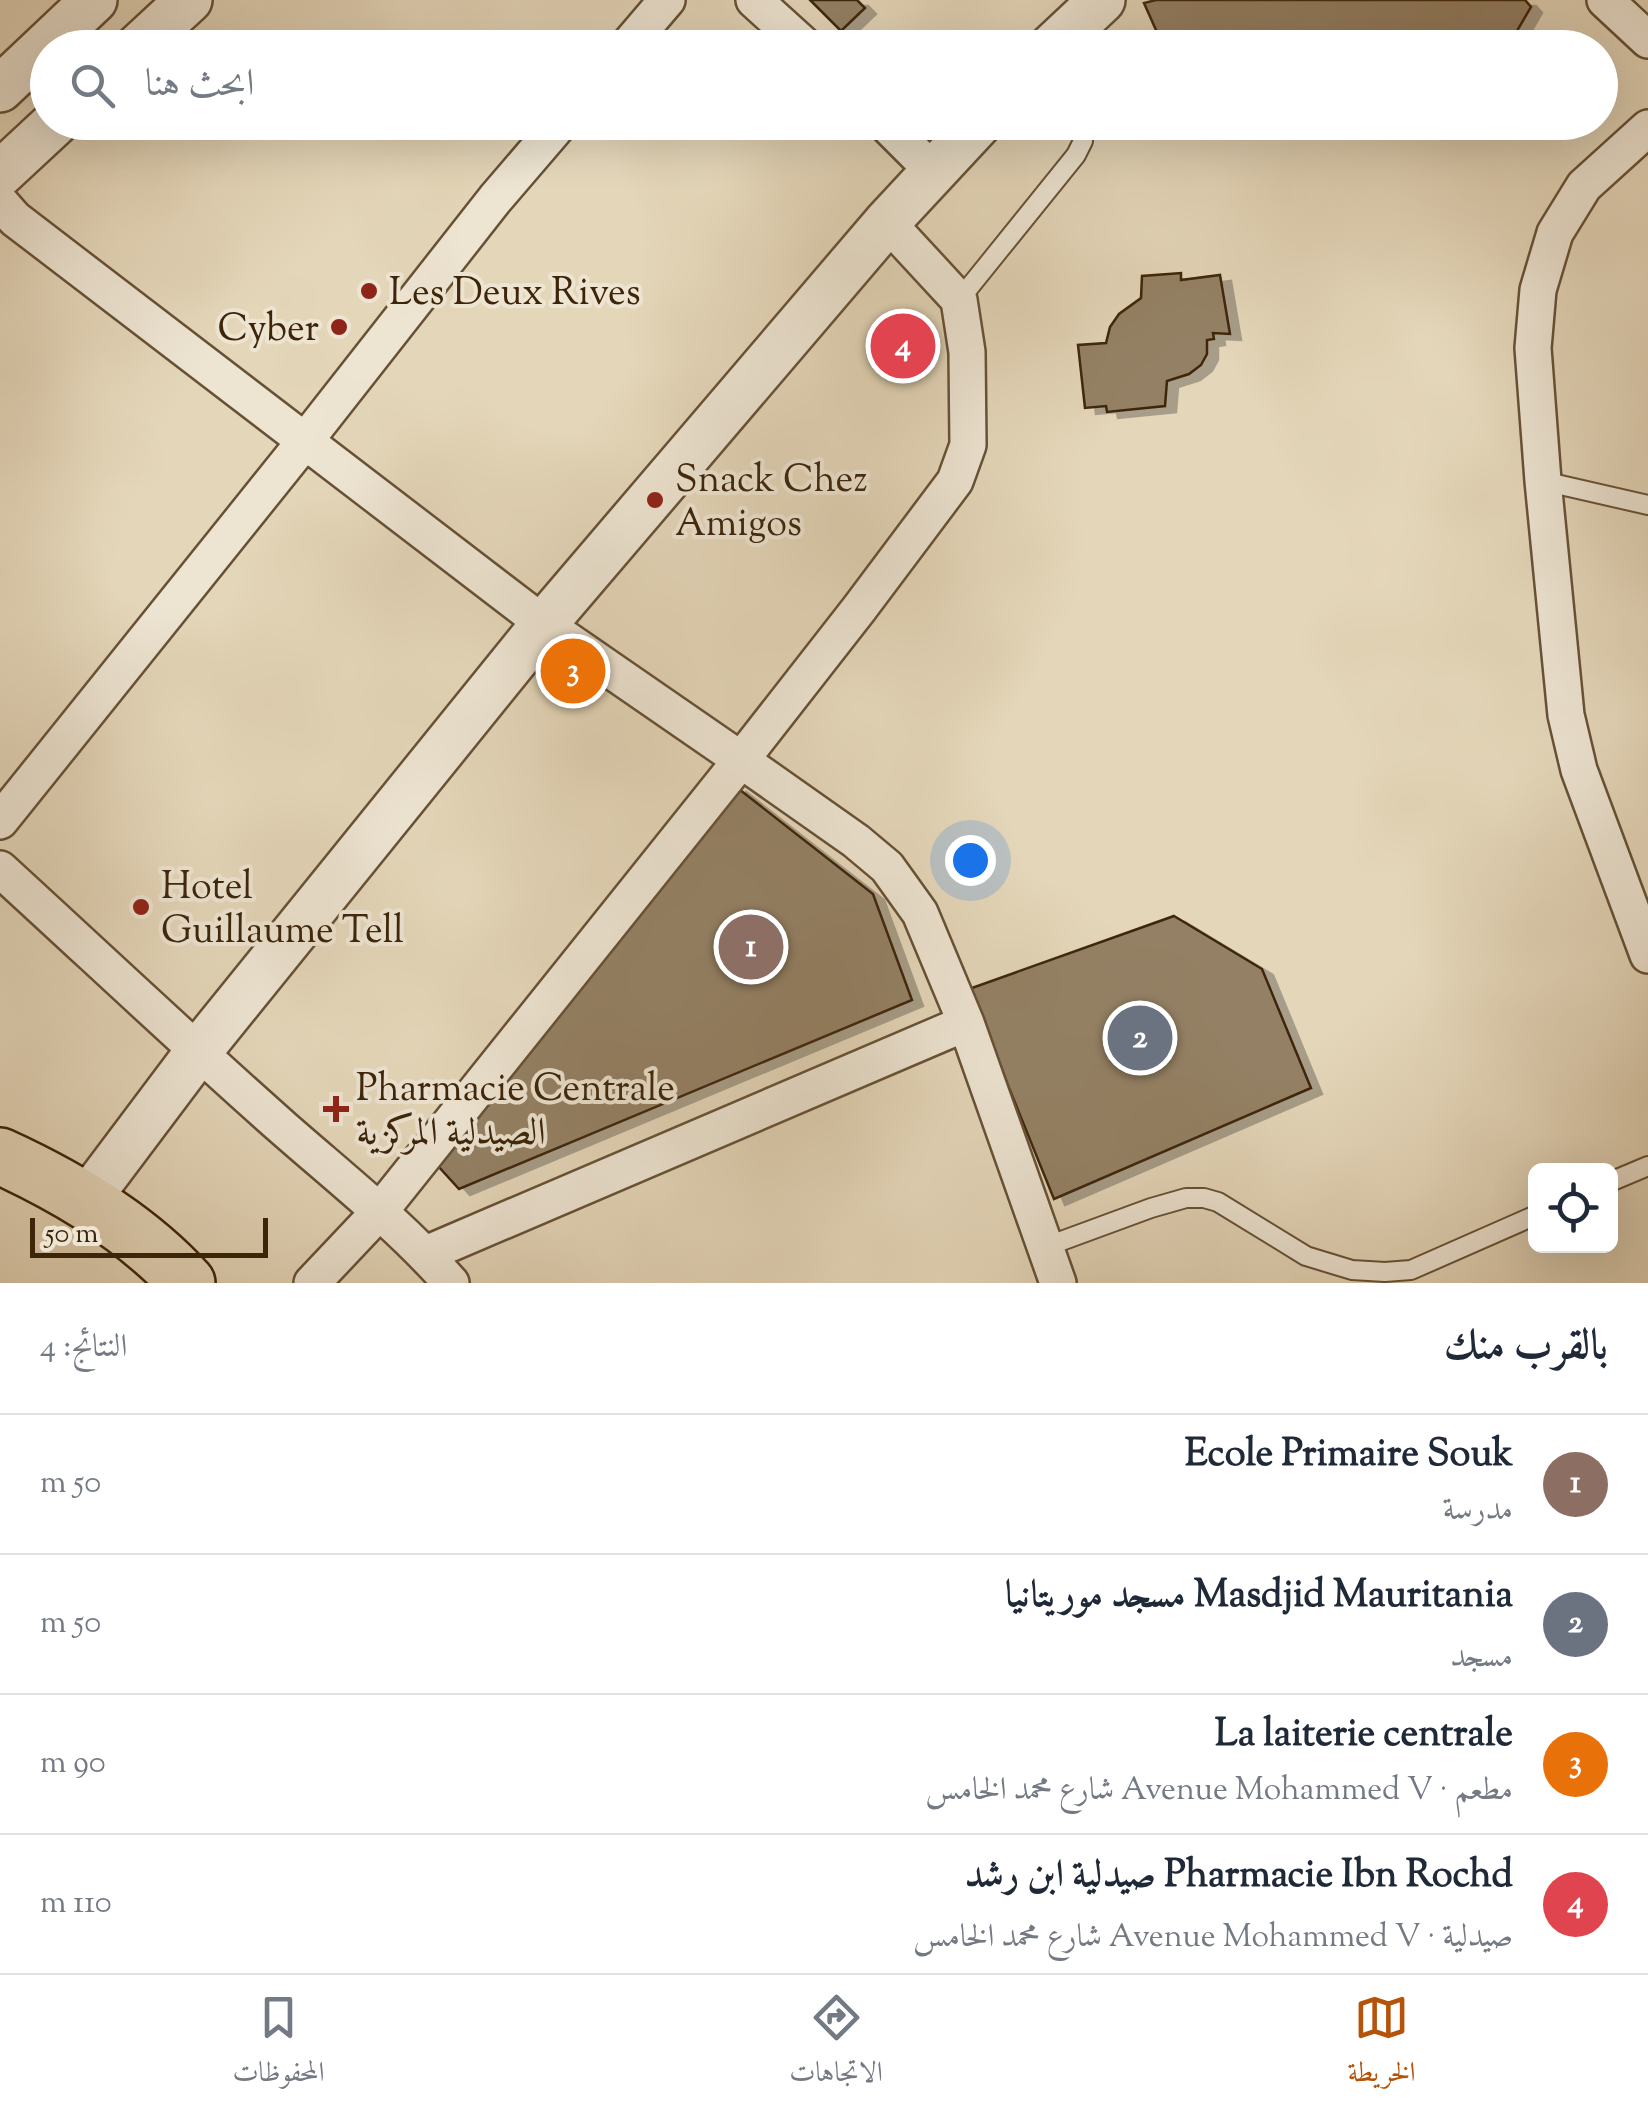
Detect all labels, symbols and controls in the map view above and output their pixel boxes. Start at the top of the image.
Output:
search box [30,30,1618,140]
icon: search [65,58,120,113]
text: ابحث هنا [145,59,254,113]
place label: Les Deux Rives [389,268,641,322]
marker: Les Deux Rives [358,280,380,302]
place label: Cyber [218,304,319,358]
pin: 4 [870,308,936,384]
marker: Cyber [328,316,350,338]
place label: Snack Chez Amigos [675,455,868,553]
marker: Snack Chez Amigos [644,489,666,511]
pin: 3 [540,634,606,708]
your location [945,835,996,886]
place label: Hotel Guillaume Tell [161,862,404,960]
marker: Hotel Guillaume Tell [130,896,152,918]
pin: 1 [718,910,784,984]
pin: 2 [1108,1000,1172,1076]
place label: Pharmacie Centrale الصيدلية المركزية [356,1064,675,1162]
marker: Pharmacie Centrale الصيدلية المركزية [325,1098,347,1120]
map controls [1528,1163,1618,1253]
button: locate [1528,1163,1618,1253]
scale bar [30,1213,268,1258]
text: 50 m [45,1215,99,1255]
text: بالقرب منك [1444,1318,1608,1378]
text: النتائج: 4 [40,1325,127,1371]
text: Ecole Primaire Souk [1185,1429,1513,1483]
text: 50 m [40,1461,101,1507]
text: 1 [1570,1461,1581,1507]
text: مدرسة [1442,1488,1513,1534]
text: Masdjid Mauritania مسجد موريتانيا [1005,1570,1513,1624]
text: 50 m [40,1601,101,1647]
text: 2 [1568,1601,1583,1647]
text: مسجد [1450,1635,1513,1681]
text: La laiterie centrale [1215,1709,1513,1763]
text: 90 m [40,1741,106,1787]
text: 3 [1569,1741,1582,1787]
text: مطعم · Avenue Mohammed V شارع محمد الخامس [925,1768,1513,1814]
text: Pharmacie Ibn Rochd صيدلية ابن رشد [964,1850,1513,1904]
text: 110 m [40,1881,112,1927]
text: 4 [1567,1881,1584,1927]
text: صيدلية · Avenue Mohammed V شارع محمد الخامس [913,1915,1513,1961]
tab: المحفوظات [232,1990,325,2099]
tab: الاتجاهات [789,1990,883,2099]
tab: الخريطة [1348,1990,1416,2099]

